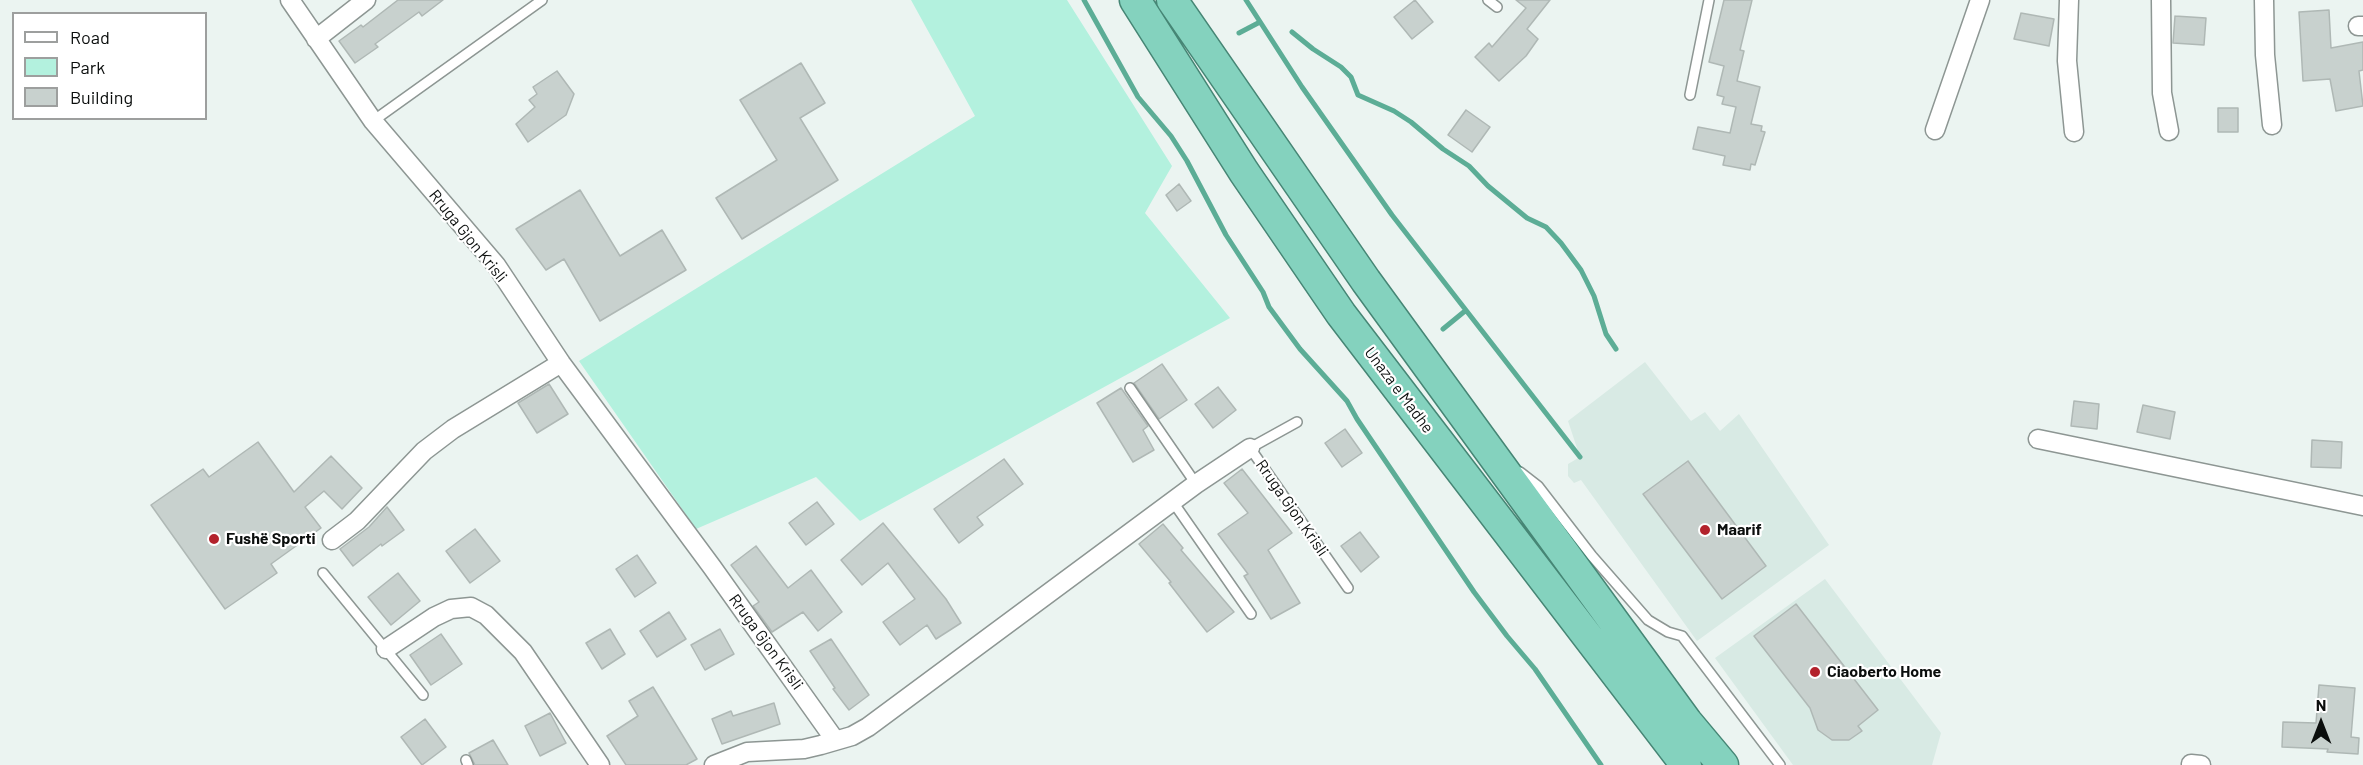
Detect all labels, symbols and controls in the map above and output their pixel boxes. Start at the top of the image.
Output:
legend [12,12,207,120]
text: Road [70,26,110,48]
text: Park [70,56,105,78]
text: Building [70,86,133,108]
street label: Rruga Gjon Krisli [425,186,511,286]
street label: Unaza e Madhe [1360,343,1438,437]
street label: Rruga Gjon Krisli [1252,456,1332,560]
place label: Maarif [1717,520,1762,540]
marker: Maarif [1698,523,1712,537]
place label: Fushë Sporti [226,529,316,549]
marker: Fushë Sporti [207,532,221,546]
street label: Rruga Gjon Krisli [725,590,807,694]
place label: Ciaoberto Home [1827,662,1941,682]
marker: Ciaoberto Home [1808,665,1822,679]
north arrow [2291,693,2351,753]
text: N [2316,695,2326,714]

